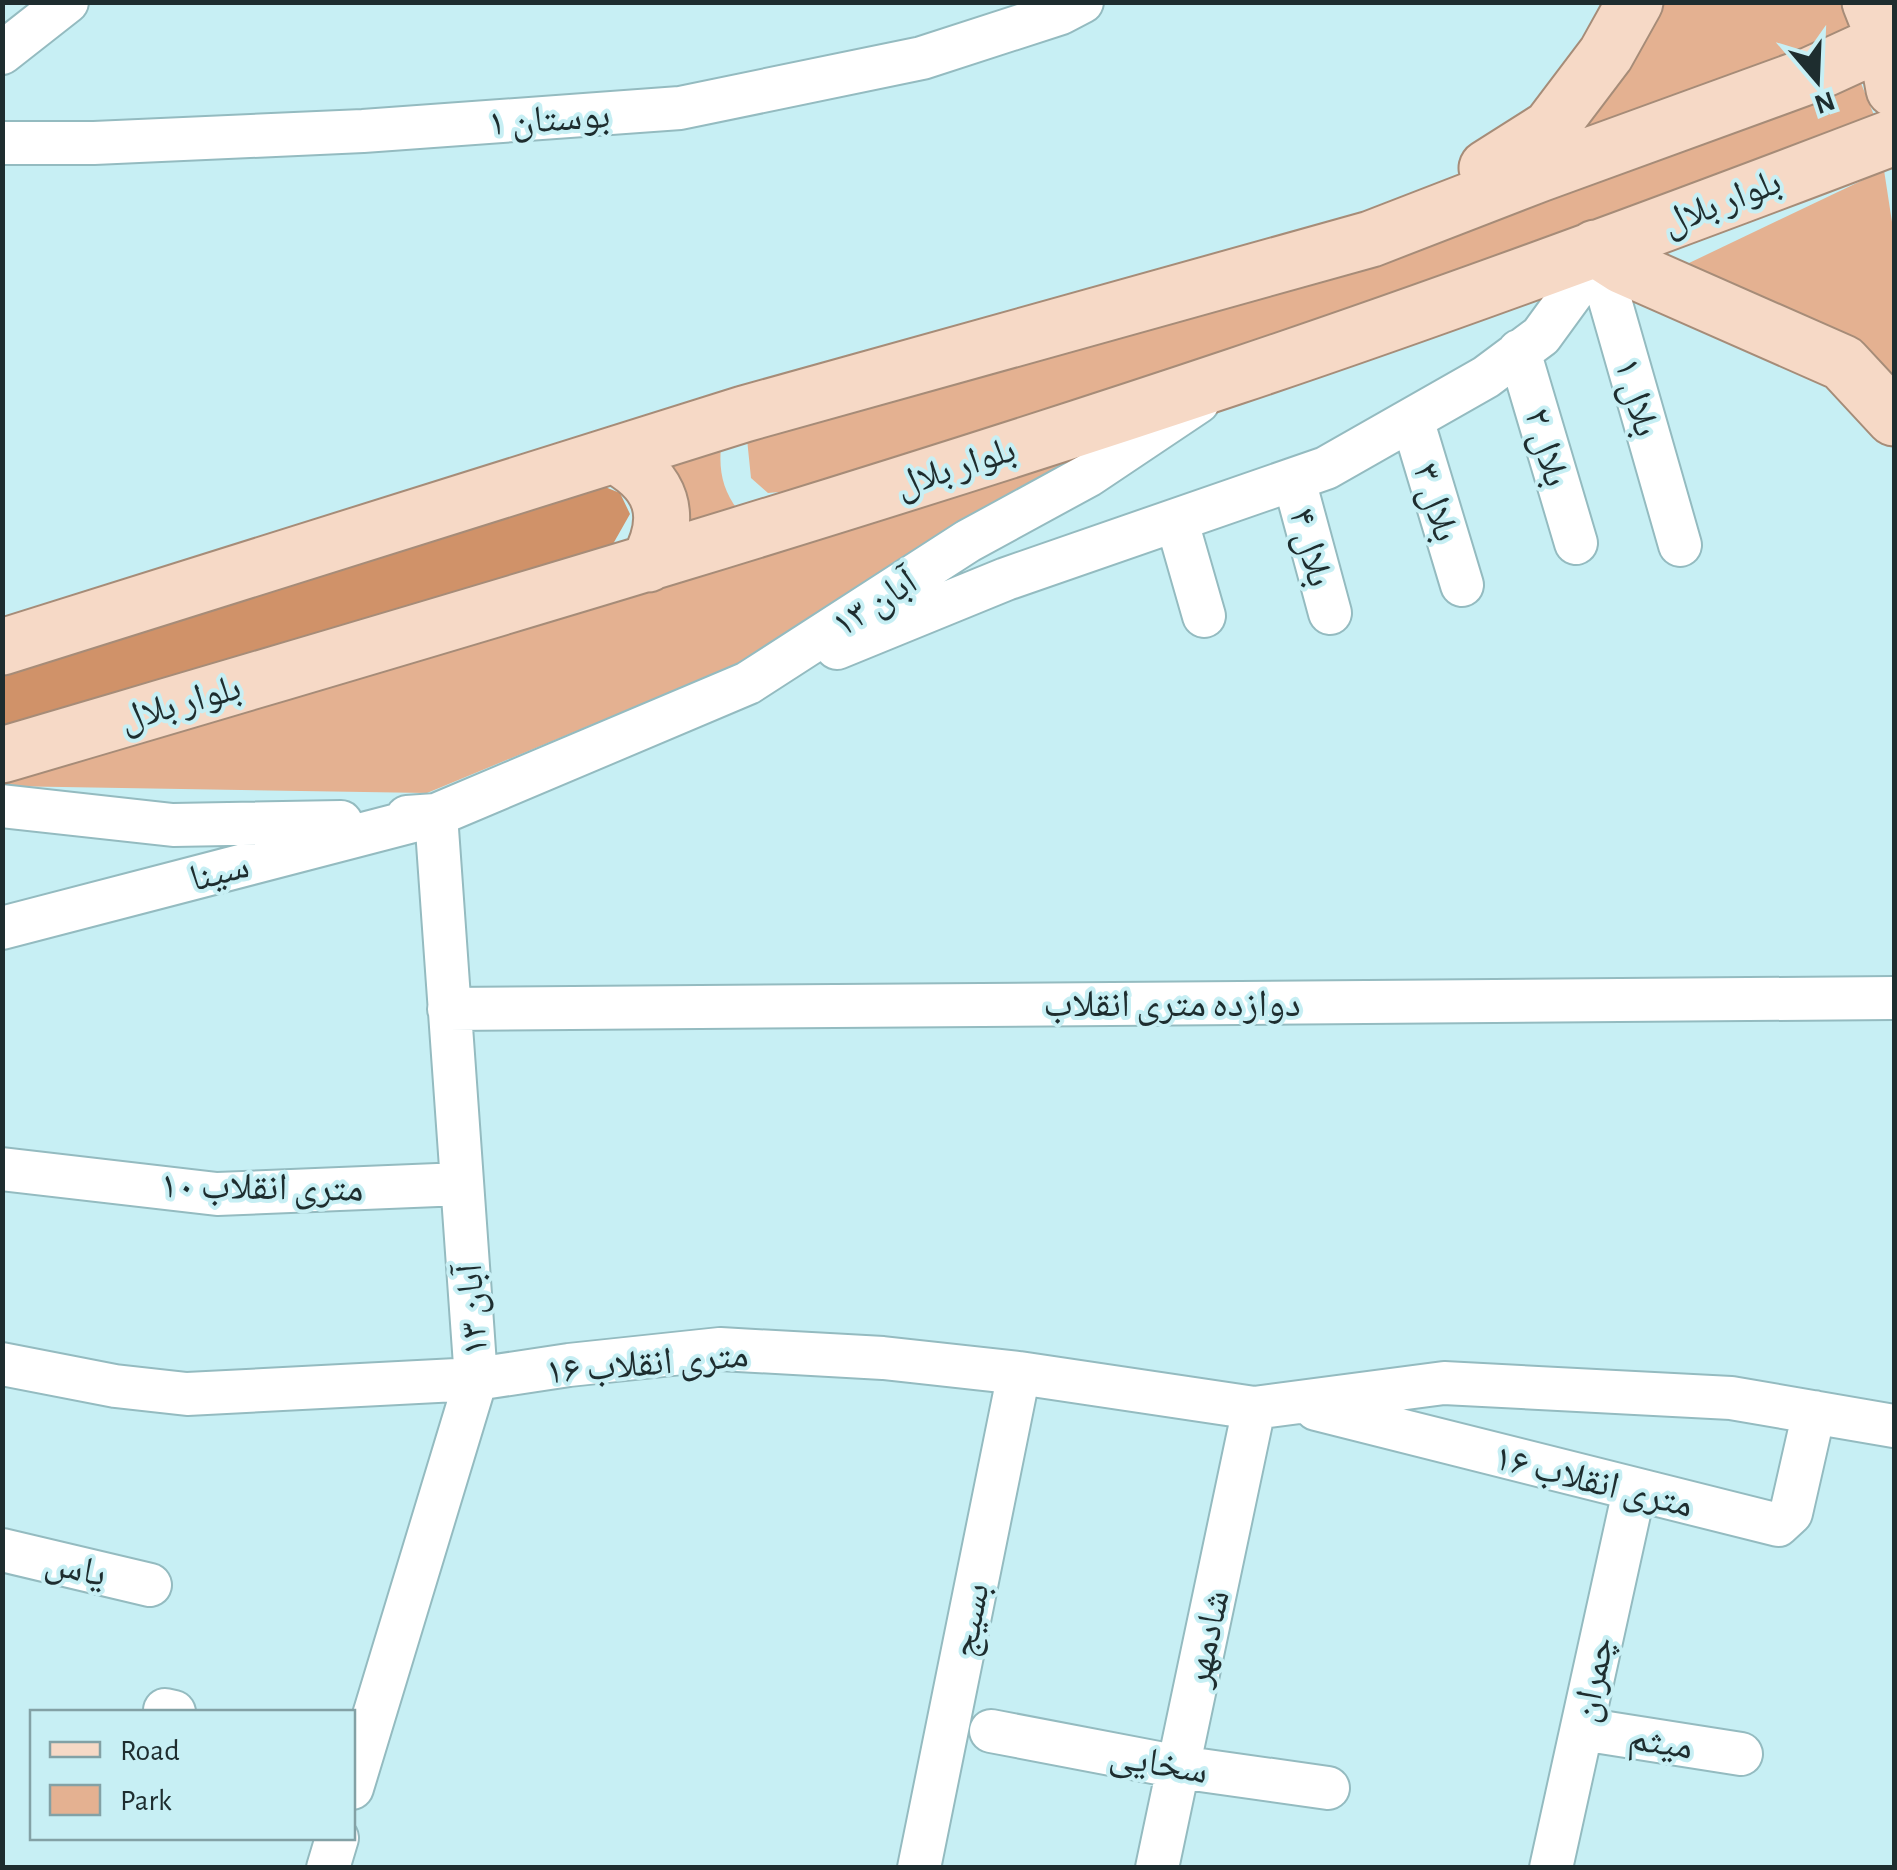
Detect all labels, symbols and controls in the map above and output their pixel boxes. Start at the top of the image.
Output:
north arrow [1767,30,1867,130]
text: N [1811,85,1838,118]
street label: بوستان ۱ [487,97,612,145]
street label: بلوار بلال [1657,163,1787,245]
street label: بلال ۱ [1605,354,1665,442]
street label: بلال ۲ [1515,404,1575,492]
street label: بلوار بلال [891,431,1021,507]
street label: بلال ۳ [1403,459,1465,547]
street label: بلال ۴ [1279,504,1339,591]
street label: ۱۳ آبان [826,562,926,646]
street label: بلوار بلال [116,669,246,741]
street label: سینا [186,847,253,899]
street label: دوازده متری انقلاب [1043,986,1301,1026]
street label: ۱۰ متری انقلاب [160,1167,364,1211]
street label: ۱۳ آبان [450,1261,497,1357]
street label: ۱۶ متری انقلاب [544,1336,750,1394]
street label: ۱۶ متری انقلاب [1490,1439,1697,1527]
street label: یاس [41,1544,110,1596]
street label: بسیج [945,1580,1000,1661]
street label: شادمهر [1179,1587,1237,1691]
street label: چمران [1566,1633,1623,1726]
legend [30,1710,355,1840]
street label: میثم [1625,1719,1696,1771]
text: Road [120,1736,180,1766]
street label: سخایی [1106,1737,1211,1793]
text: Park [120,1786,172,1816]

